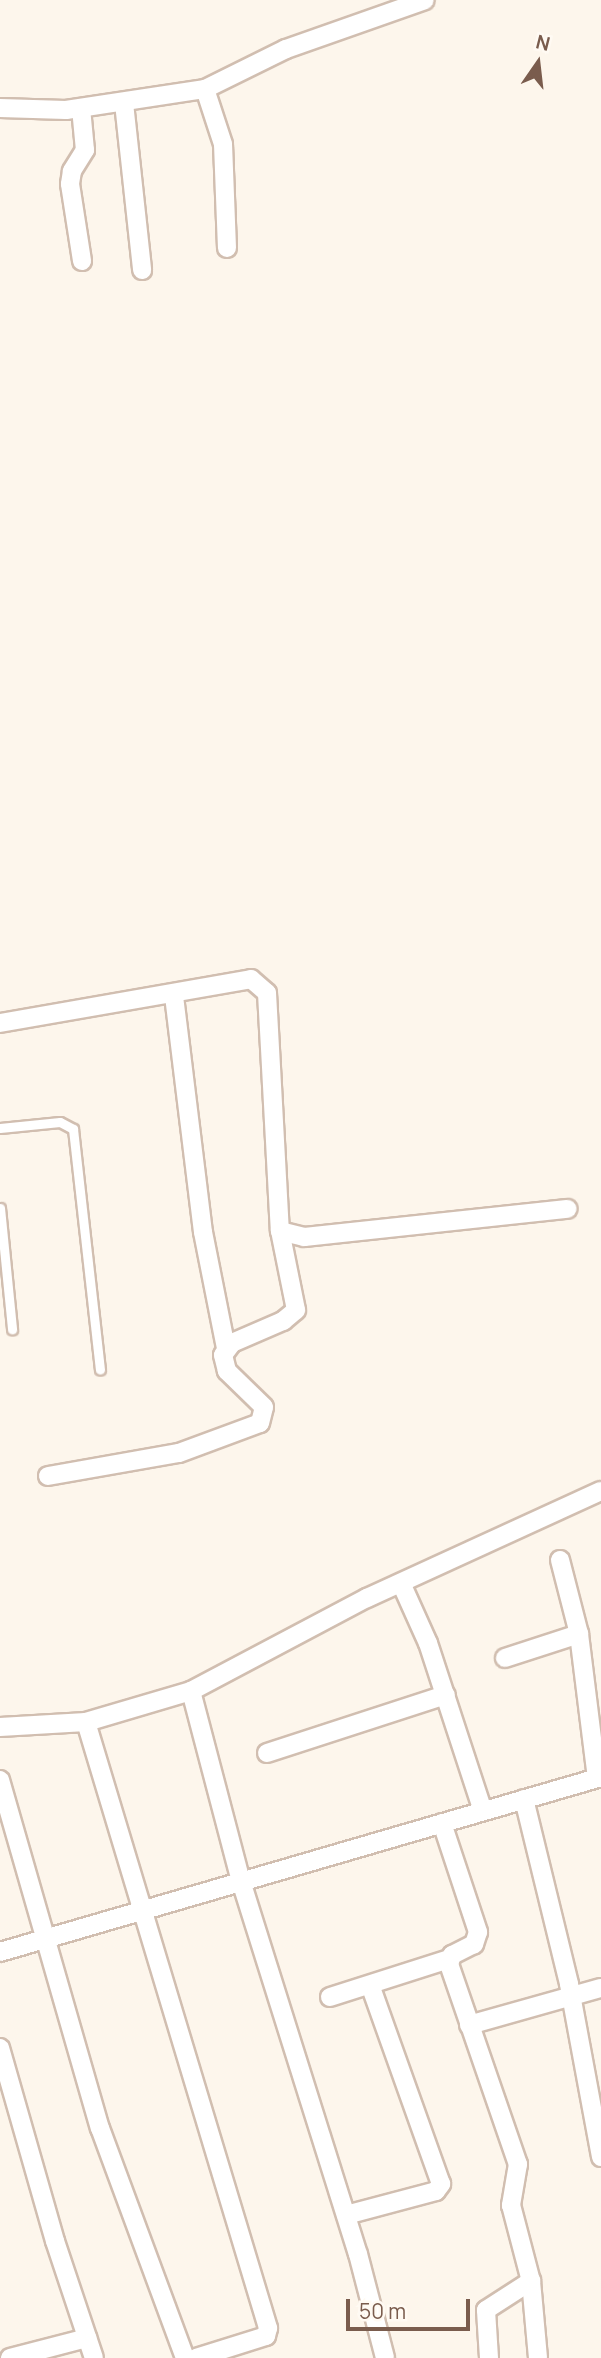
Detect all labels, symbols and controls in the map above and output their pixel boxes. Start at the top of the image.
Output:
north arrow [503,28,573,98]
text: N [533,28,553,57]
scale bar [349,2284,473,2328]
text: 50 m [359,2297,406,2325]

